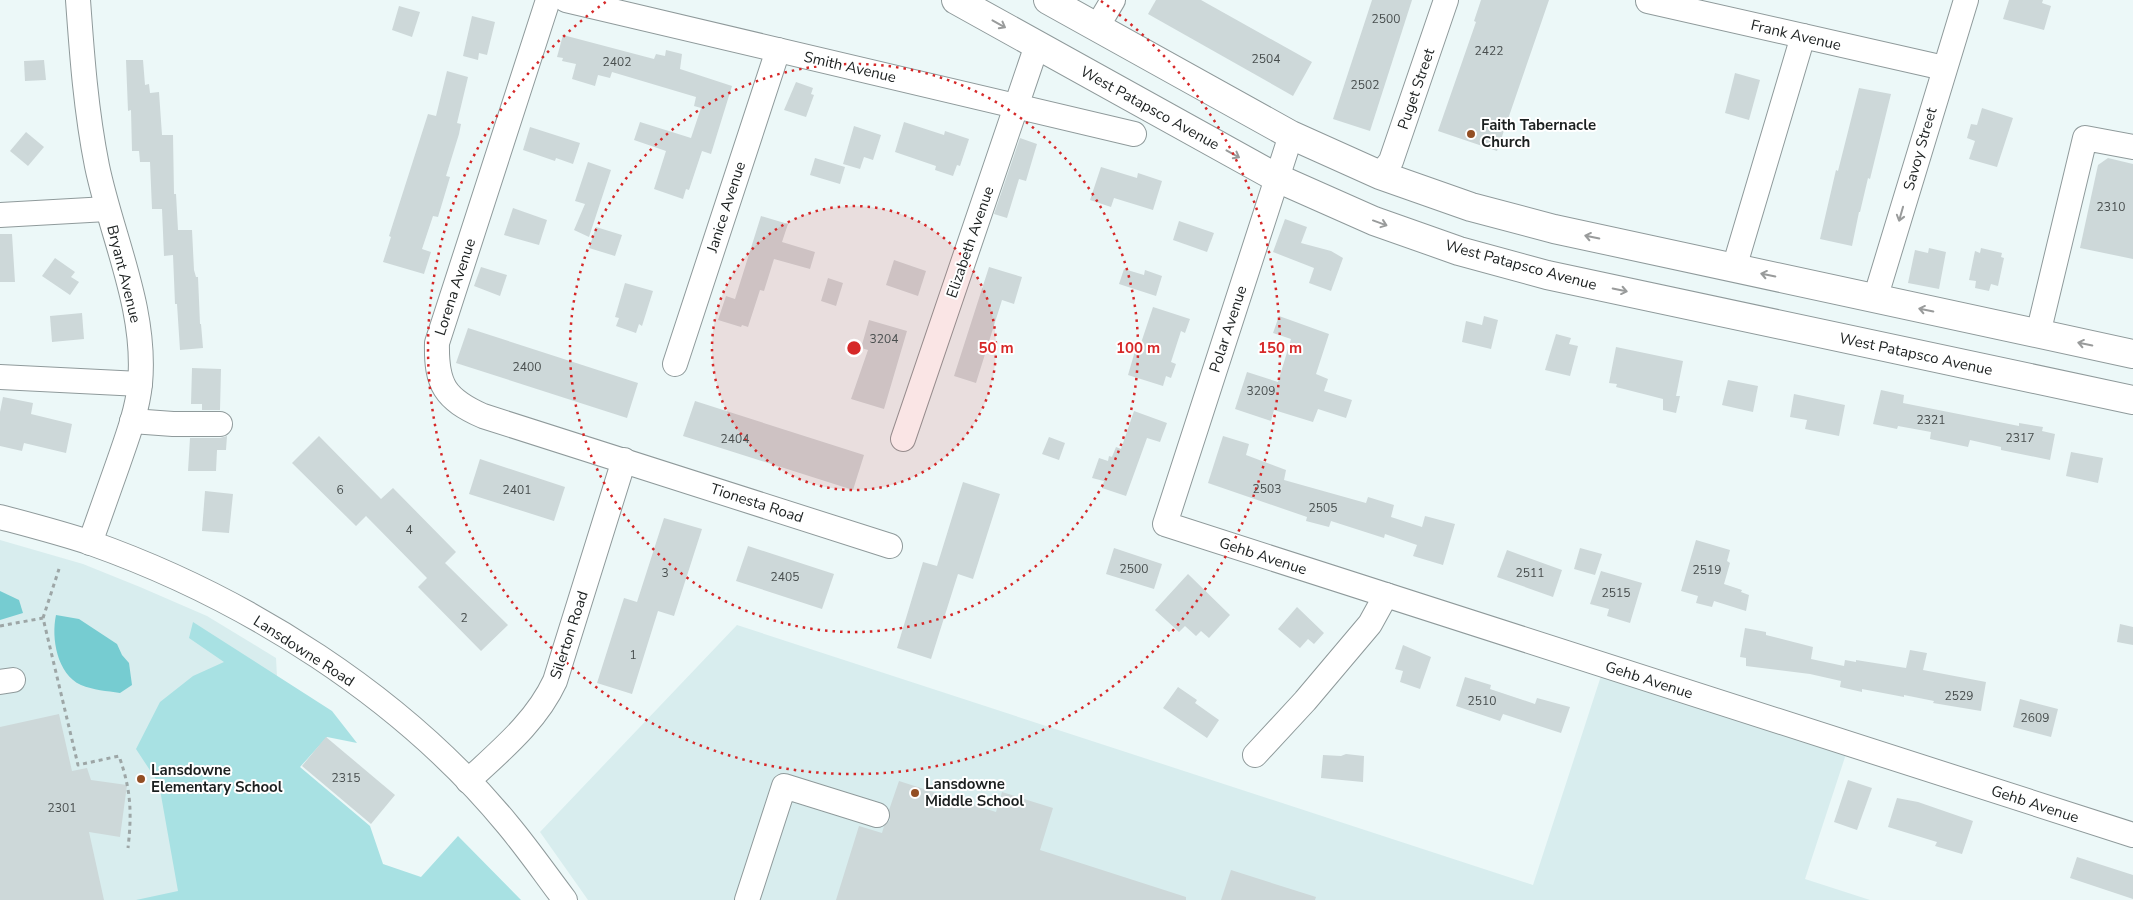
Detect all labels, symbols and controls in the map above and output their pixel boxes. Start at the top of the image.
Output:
house number: 2500 [1372,11,1400,27]
street label: Frank Avenue [1749,15,1843,55]
one-way arrow [991,19,1006,29]
house number: 2422 [1475,43,1503,59]
street label: Puget Street [1393,45,1439,132]
street label: Smith Avenue [802,47,898,87]
house number: 2504 [1252,51,1280,67]
house number: 2402 [603,54,631,70]
street label: West Patapsco Avenue [1077,61,1223,155]
house number: 2502 [1351,77,1379,93]
street label: Savoy Street [1899,104,1942,193]
place label: Faith Tabernacle Church [1481,115,1596,152]
marker: Faith Tabernacle Church [1465,128,1477,140]
one-way arrow [1225,149,1240,159]
street label: Janice Avenue [702,159,750,256]
street label: Elizabeth Avenue [942,183,998,301]
house number: 2310 [2097,199,2125,215]
one-way arrow [1895,206,1905,222]
one-way arrow [1371,219,1387,228]
street label: Bryant Avenue [102,223,146,325]
one-way arrow [1584,232,1600,241]
street label: West Patapsco Avenue [1443,235,1599,295]
street label: Lorena Avenue [430,236,480,338]
one-way arrow [1760,270,1776,280]
street label: Polar Avenue [1205,283,1251,375]
one-way arrow [1611,286,1627,296]
one-way arrow [1919,305,1935,314]
street label: West Patapsco Avenue [1838,328,1994,380]
house number: 3204 [870,331,898,347]
text: 50 m [978,338,1014,358]
text: 100 m [1116,338,1160,358]
text: 150 m [1258,338,1302,358]
centre of rings [845,339,863,357]
one-way arrow [2078,339,2094,348]
house number: 2400 [513,359,541,375]
house number: 3209 [1247,383,1275,399]
house number: 2321 [1917,412,1945,428]
house number: 2317 [2006,430,2034,446]
house number: 2404 [721,431,749,447]
street label: Tionesta Road [708,479,806,527]
house number: 2503 [1253,481,1281,497]
house number: 6 [336,482,344,498]
house number: 2401 [503,482,531,498]
house number: 2505 [1309,500,1337,516]
house number: 4 [405,522,413,538]
street label: Gehb Avenue [1217,532,1309,580]
house number: 2500 [1120,561,1148,577]
house number: 2519 [1693,562,1721,578]
house number: 3 [661,565,669,581]
house number: 2511 [1516,565,1544,581]
house number: 2405 [771,569,799,585]
house number: 2515 [1602,585,1630,601]
street label: Silerton Road [545,588,593,682]
house number: 2 [460,610,468,626]
street label: Lansdowne Road [250,611,358,691]
house number: 1 [629,647,637,663]
street label: Gehb Avenue [1603,656,1695,704]
house number: 2529 [1945,688,1973,704]
house number: 2510 [1468,693,1496,709]
house number: 2609 [2021,710,2049,726]
place label: Lansdowne Elementary School [151,760,283,797]
house number: 2315 [332,770,360,786]
marker: Lansdowne Elementary School [135,773,147,785]
place label: Lansdowne Middle School [925,774,1024,811]
street label: Gehb Avenue [1989,780,2081,828]
marker: Lansdowne Middle School [909,787,921,799]
house number: 2301 [48,800,76,816]

